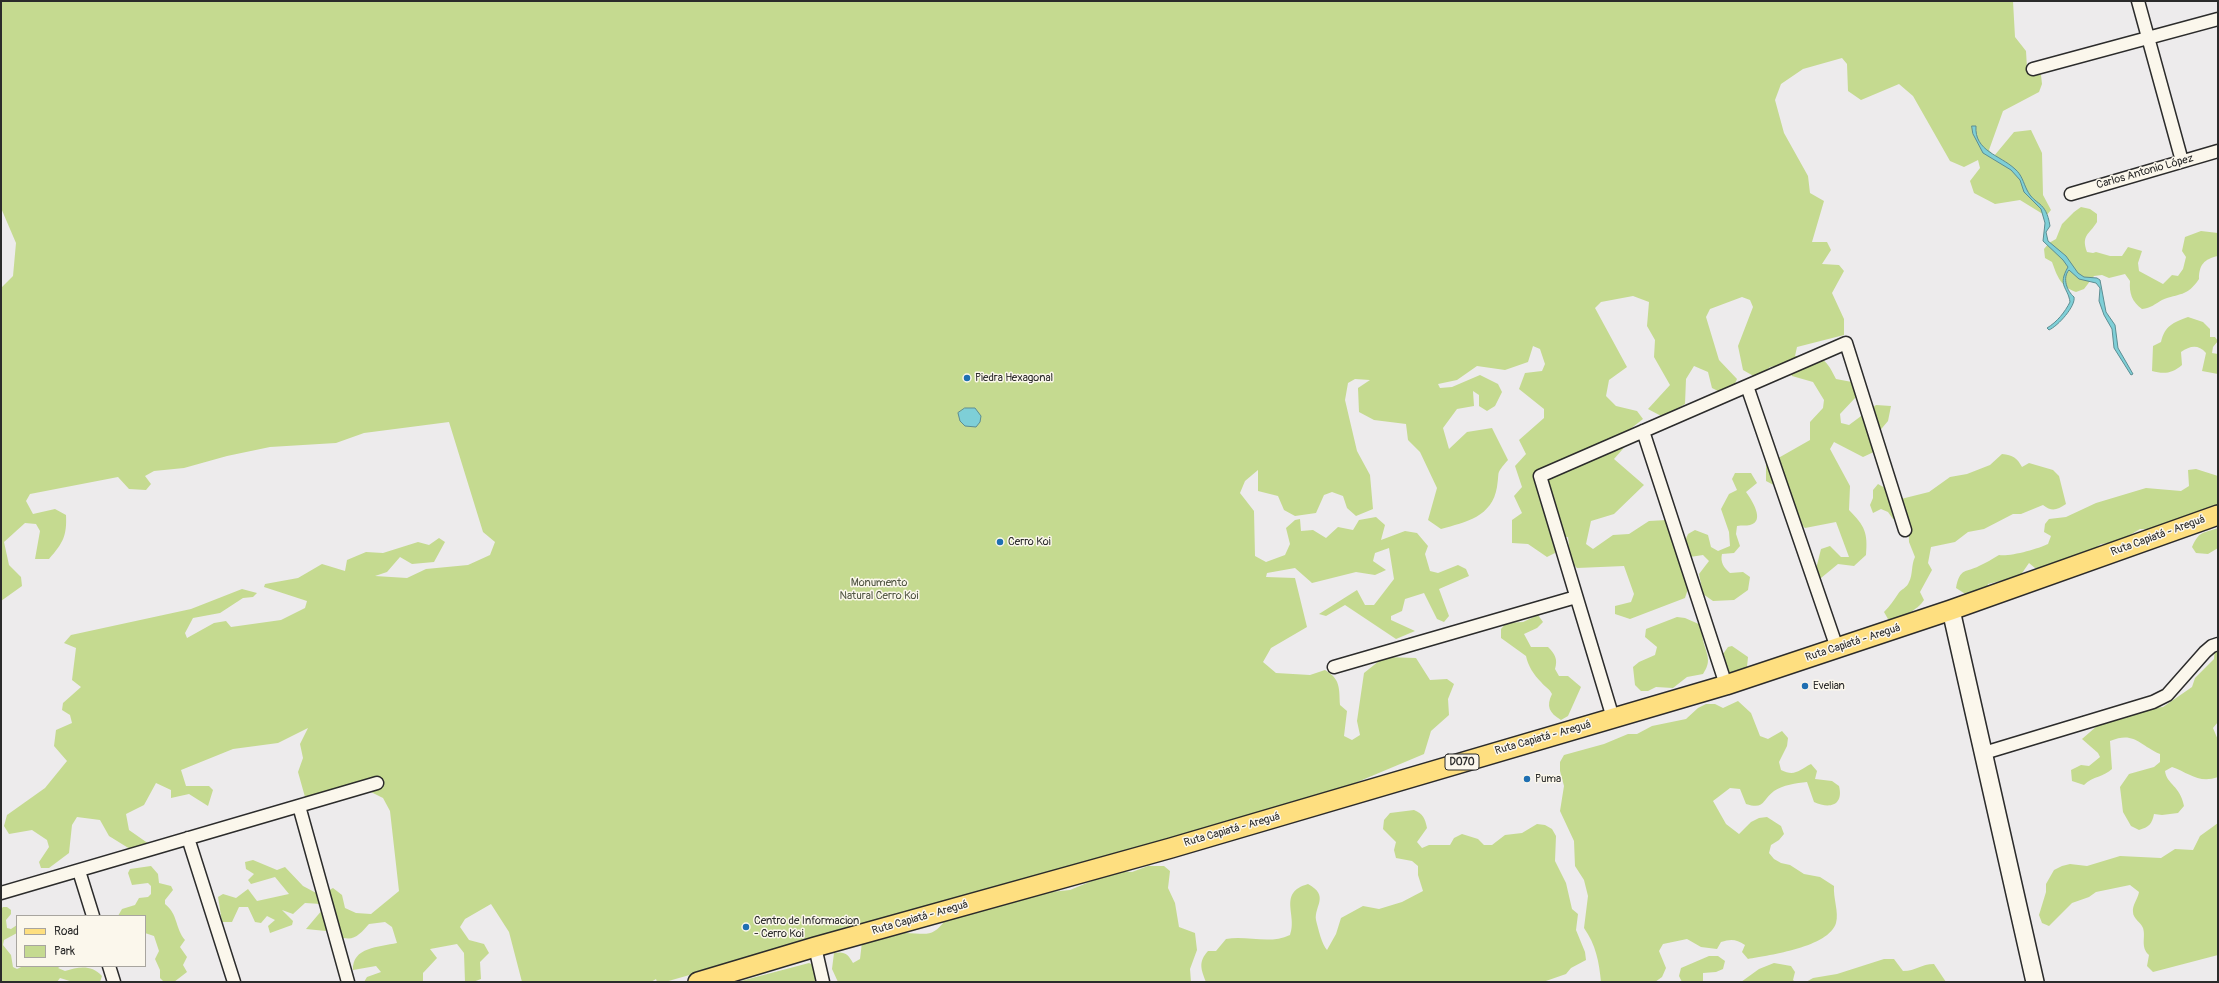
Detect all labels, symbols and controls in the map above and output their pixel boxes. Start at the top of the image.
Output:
street label: Carlos Antonio López [2095,152,2195,192]
place label: Piedra Hexagonal [975,371,1053,385]
marker: Piedra Hexagonal [962,373,972,383]
street label: Ruta Capiatá - Areguá [2109,513,2207,559]
place label: Cerro Koi [1008,535,1051,549]
marker: Cerro Koi [995,537,1005,547]
park label: Monumento Natural Cerro Koi [840,576,918,602]
street label: Ruta Capiatá - Areguá [1804,621,1902,665]
place label: Evelian [1813,679,1845,693]
marker: Evelian [1800,681,1810,691]
street label: Ruta Capiatá - Areguá [1494,718,1592,758]
road number: D070 [1445,754,1479,770]
place label: Puma [1535,772,1561,786]
marker: Puma [1522,774,1532,784]
street label: Ruta Capiatá - Areguá [1183,810,1281,850]
street label: Ruta Capiatá - Areguá [871,898,969,938]
place label: Centro de Informacion - Cerro Koi [754,914,859,940]
legend [16,915,146,967]
marker: Centro de Informacion - Cerro Koi [741,922,751,932]
text: Road [54,924,79,939]
text: Park [54,944,75,959]

